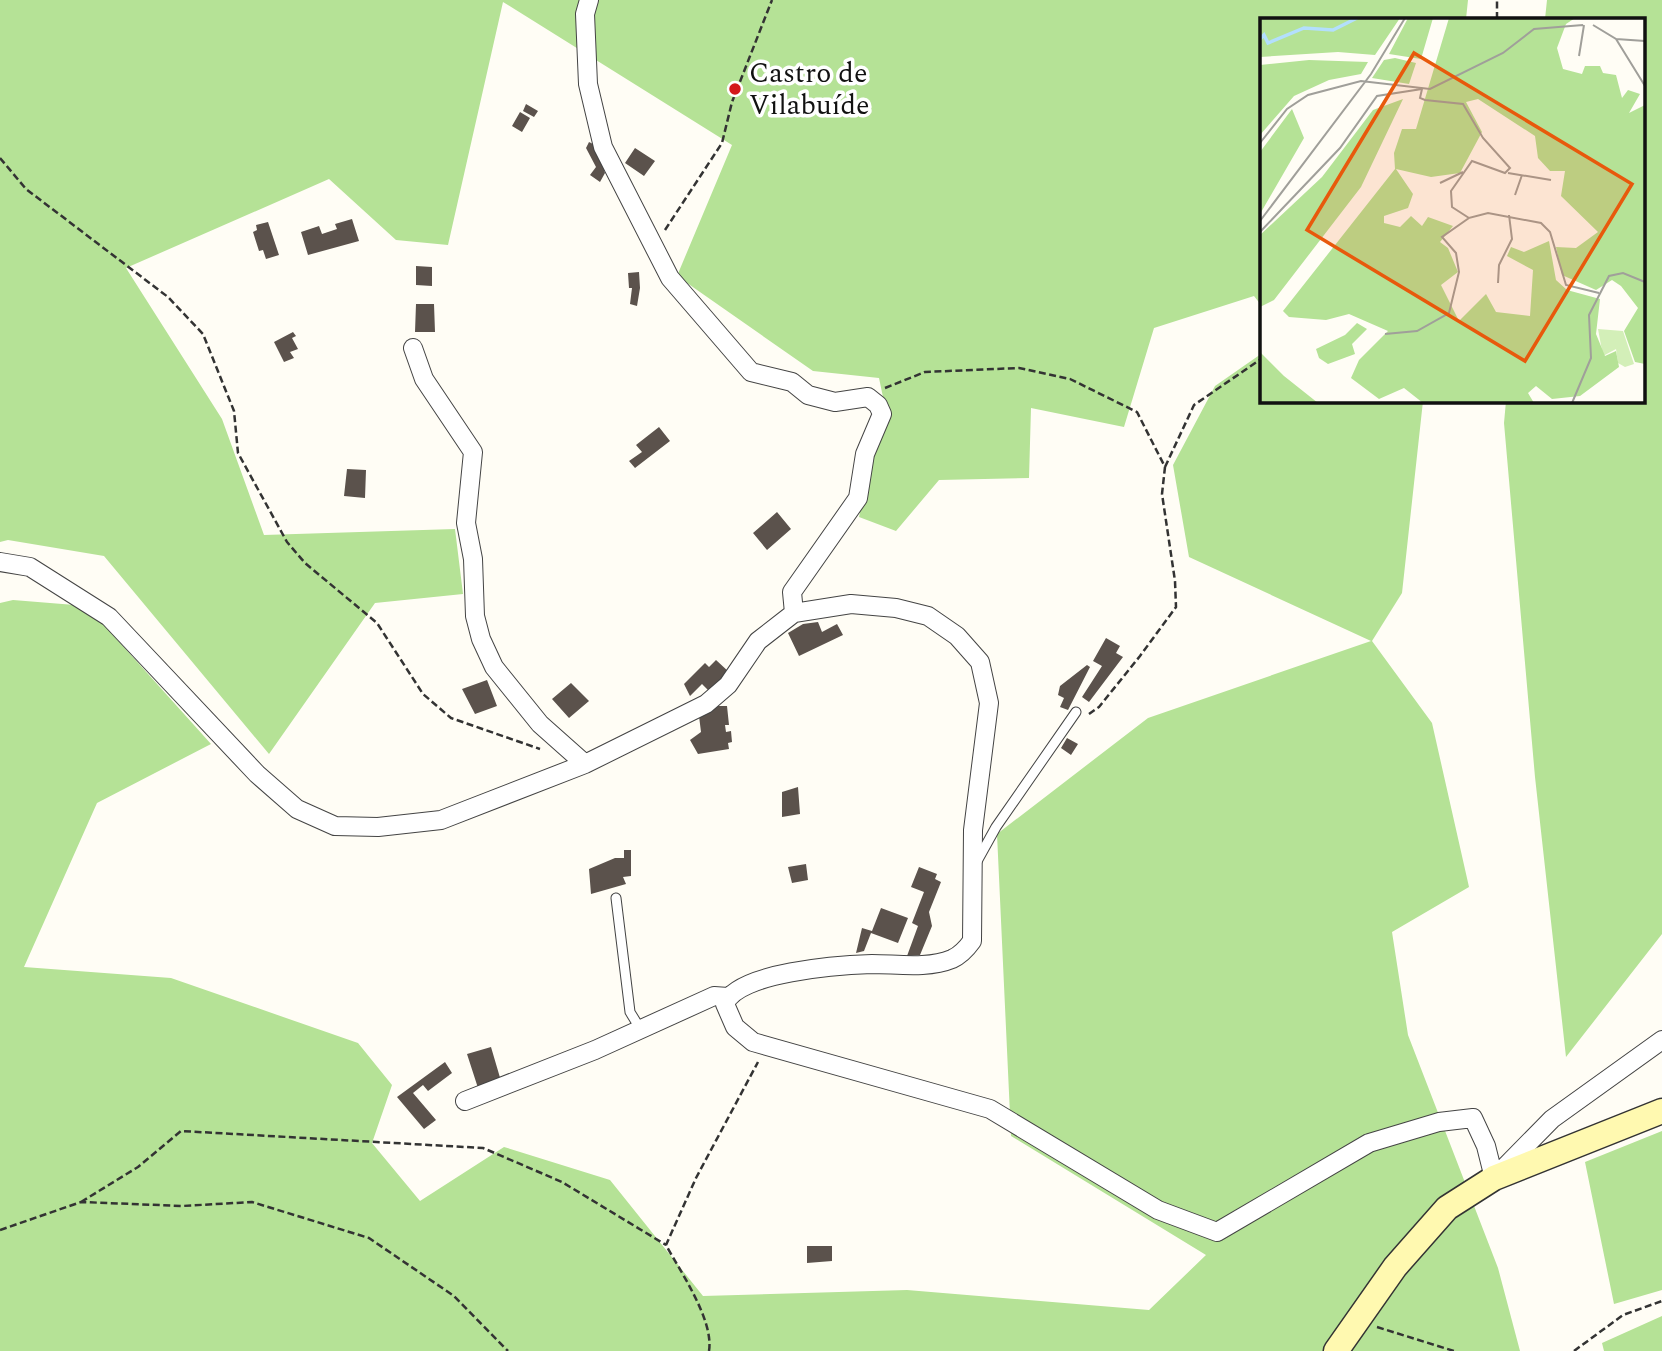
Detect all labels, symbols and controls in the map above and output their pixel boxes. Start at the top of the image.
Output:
inset map [1260,18,1644,402]
place label: Castro de Vilabuíde [749,52,870,127]
marker: Castro de Vilabuíde [727,81,743,97]

